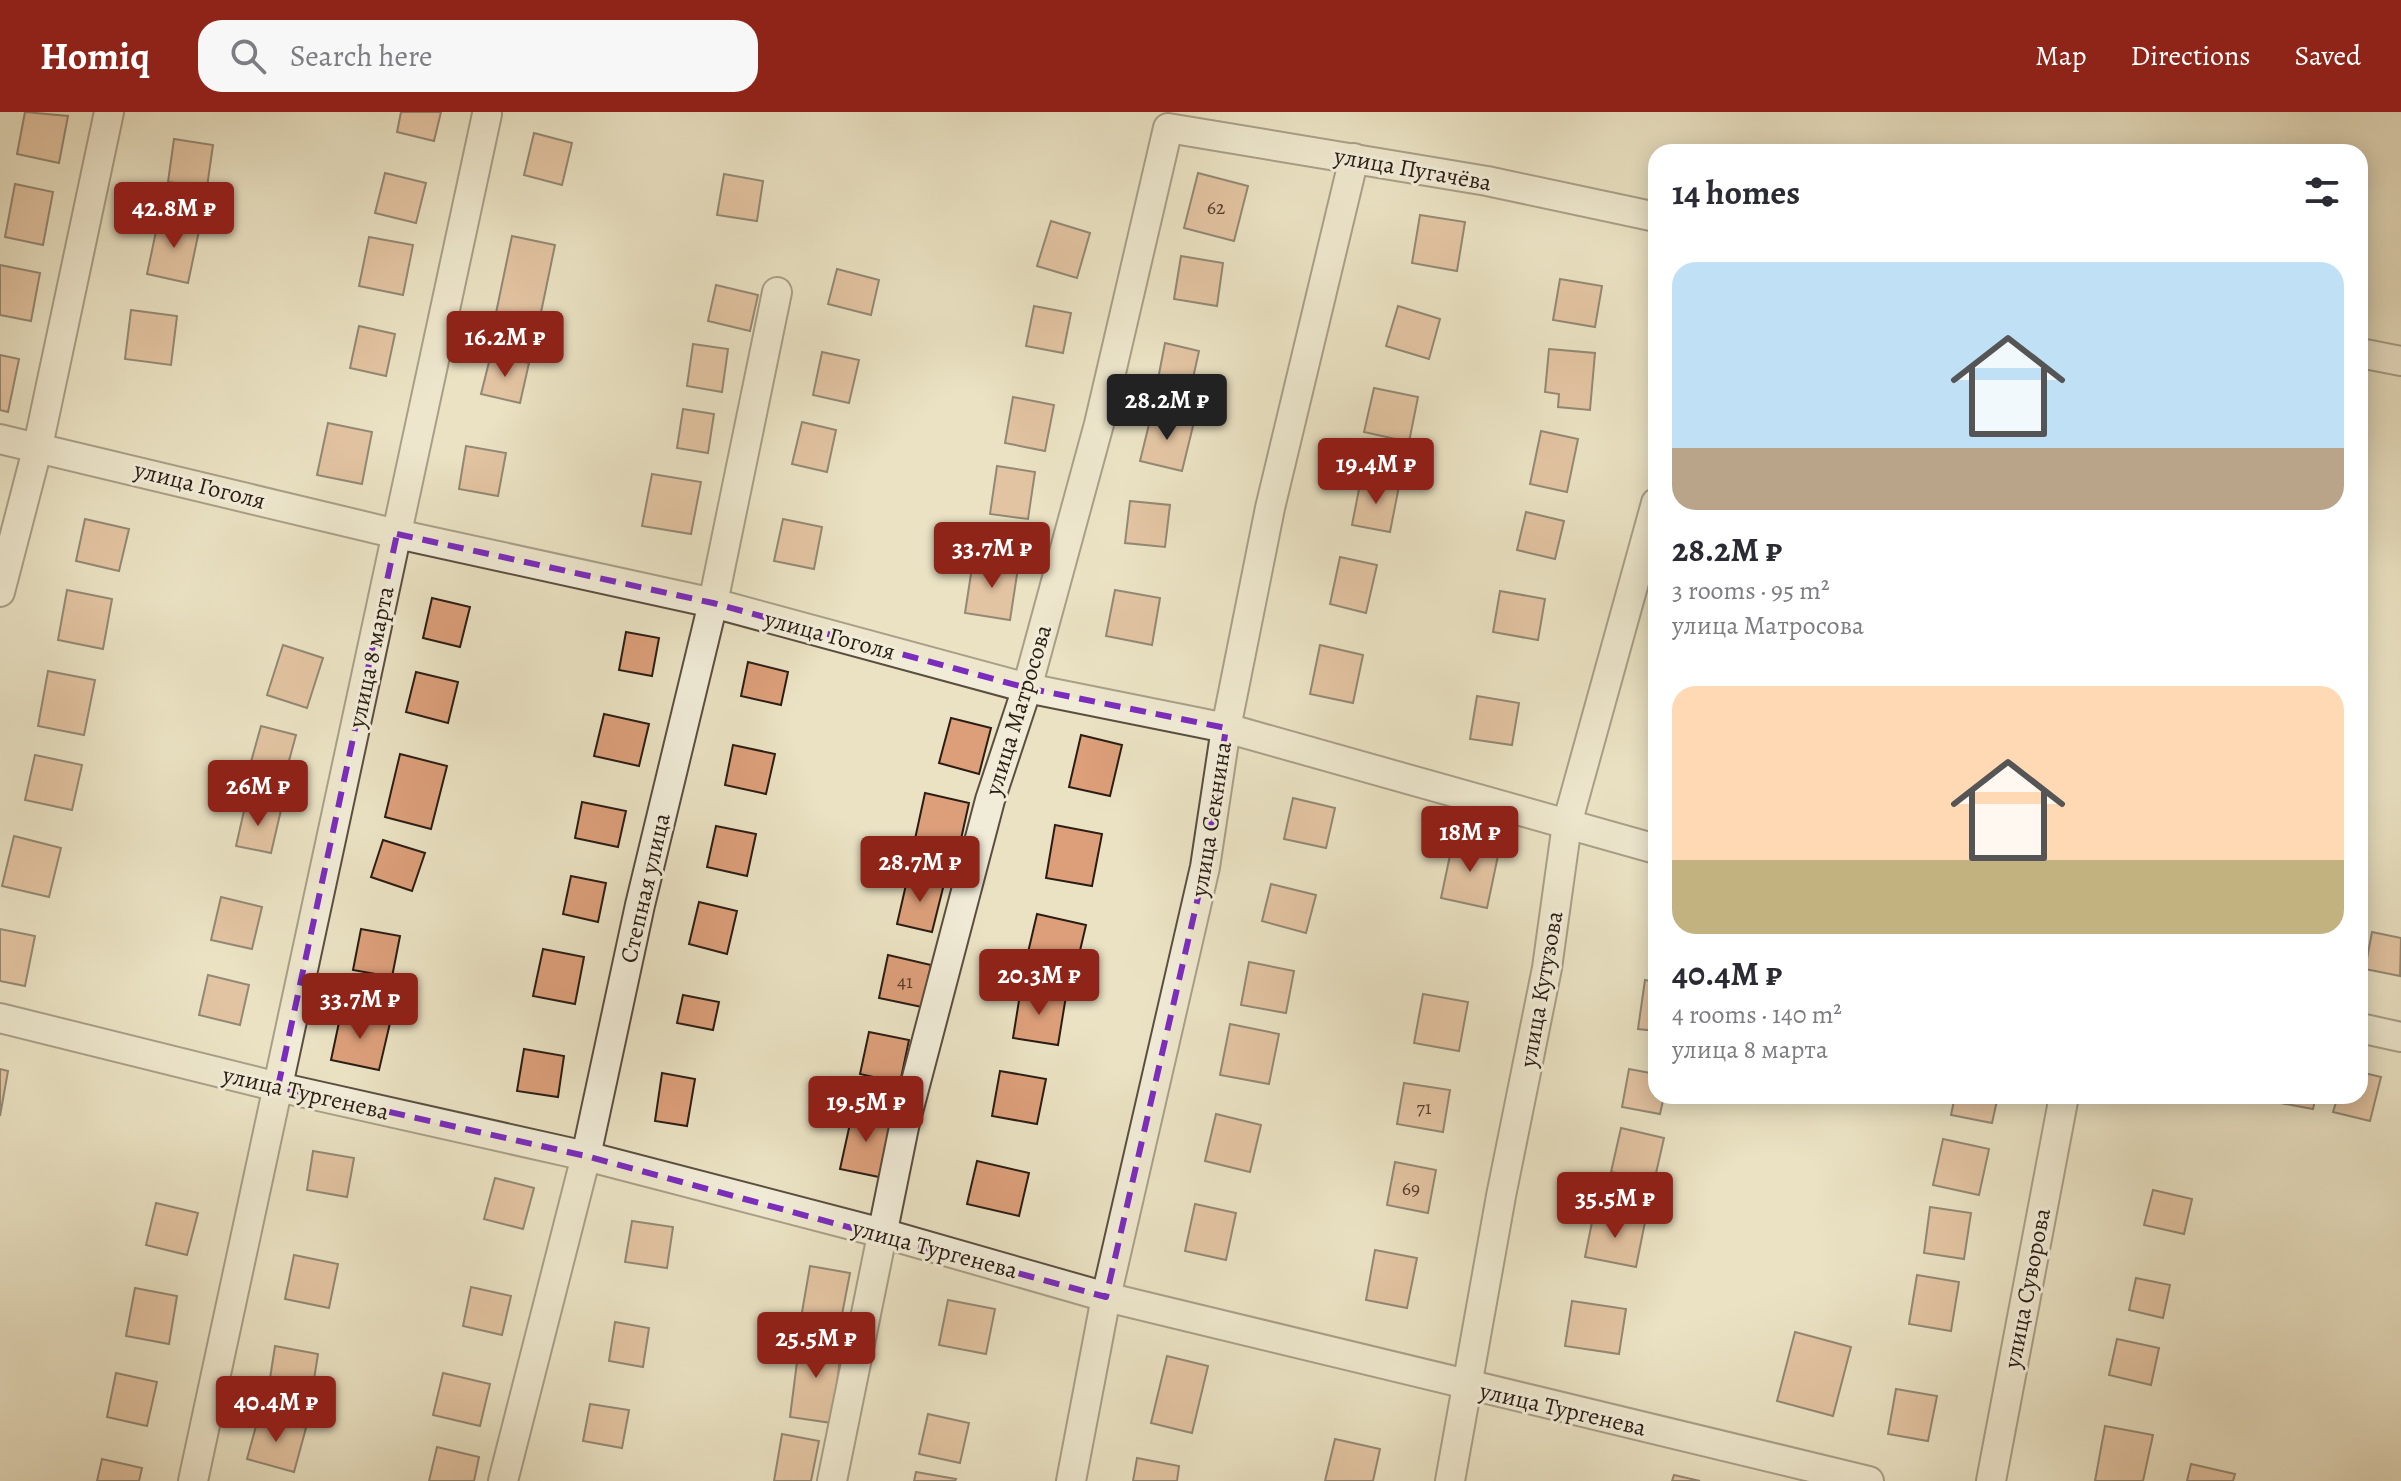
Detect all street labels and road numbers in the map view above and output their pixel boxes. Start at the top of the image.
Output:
street label: улица Пугачёва [1331,139,1494,199]
street label: улица Гоголя [130,453,269,517]
street label: улица 8 марта [340,583,402,732]
street label: улица Гоголя [760,602,899,668]
street label: улица Матросова [976,621,1059,800]
street label: улица Секнина [1183,739,1239,900]
street label: Степная улица [612,810,678,966]
street label: улица Кутузова [1511,908,1570,1071]
street label: улица Тургенева [219,1058,392,1128]
street label: улица Суворова [1996,1205,2058,1372]
street label: улица Тургенева [848,1211,1021,1286]
street label: улица Тургенева [1476,1374,1649,1444]

